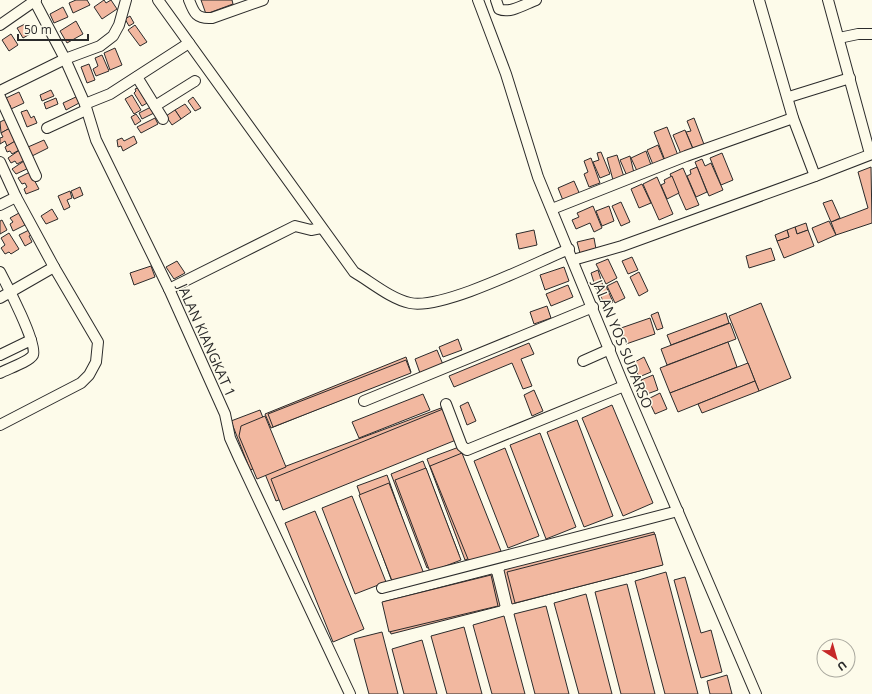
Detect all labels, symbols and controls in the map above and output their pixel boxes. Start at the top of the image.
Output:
scale bar [18,16,88,42]
text: 50 m [24,21,52,38]
street label: JALAN YOS SUDARSO [588,275,658,411]
street label: JALAN KIANGKAT 1 [173,279,240,399]
north arrow [816,638,856,678]
text: U [834,658,850,675]

